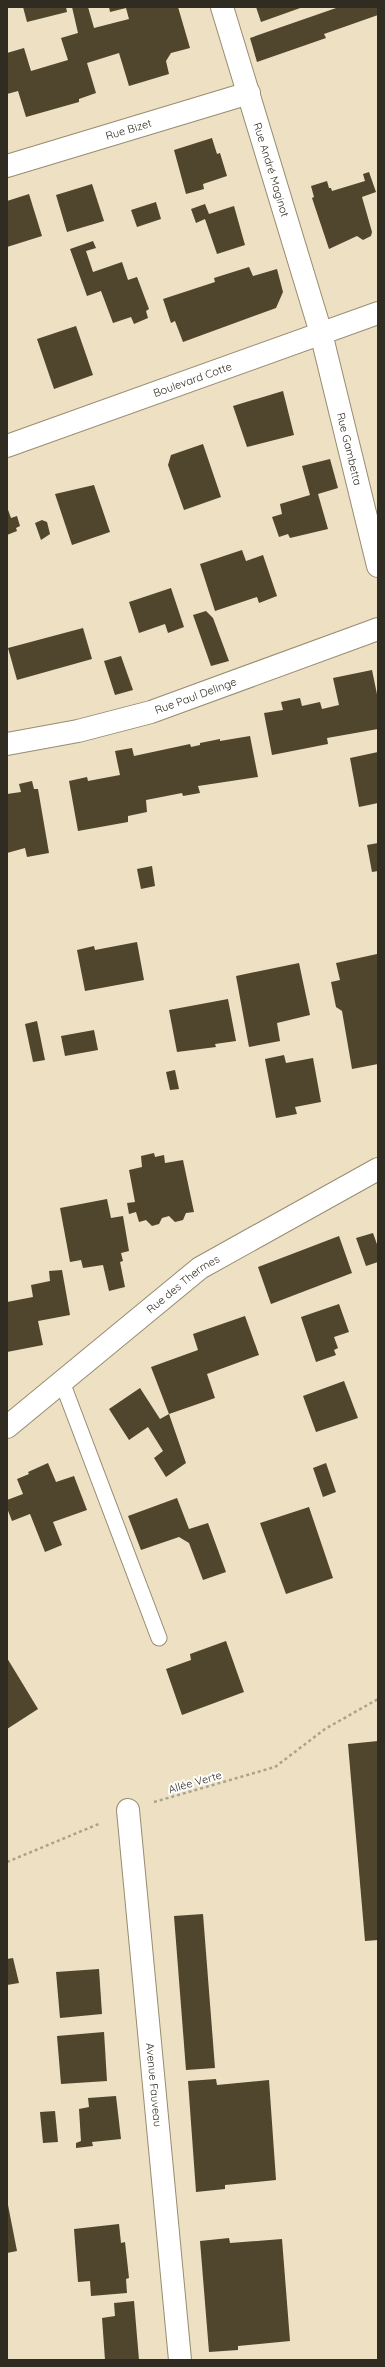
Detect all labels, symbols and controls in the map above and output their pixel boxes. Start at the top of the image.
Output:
street label: Rue Bizet [104,116,154,143]
street label: Rue André Maginot [250,121,292,219]
street label: Boulevard Cotte [151,359,234,400]
street label: Rue Gambetta [334,411,365,487]
street label: Rue Paul Delinge [153,674,238,717]
street label: Rue des Thermes [144,1252,222,1316]
street label: Allée Verte [167,1768,223,1796]
street label: Avenue Fauveau [143,2042,165,2127]

